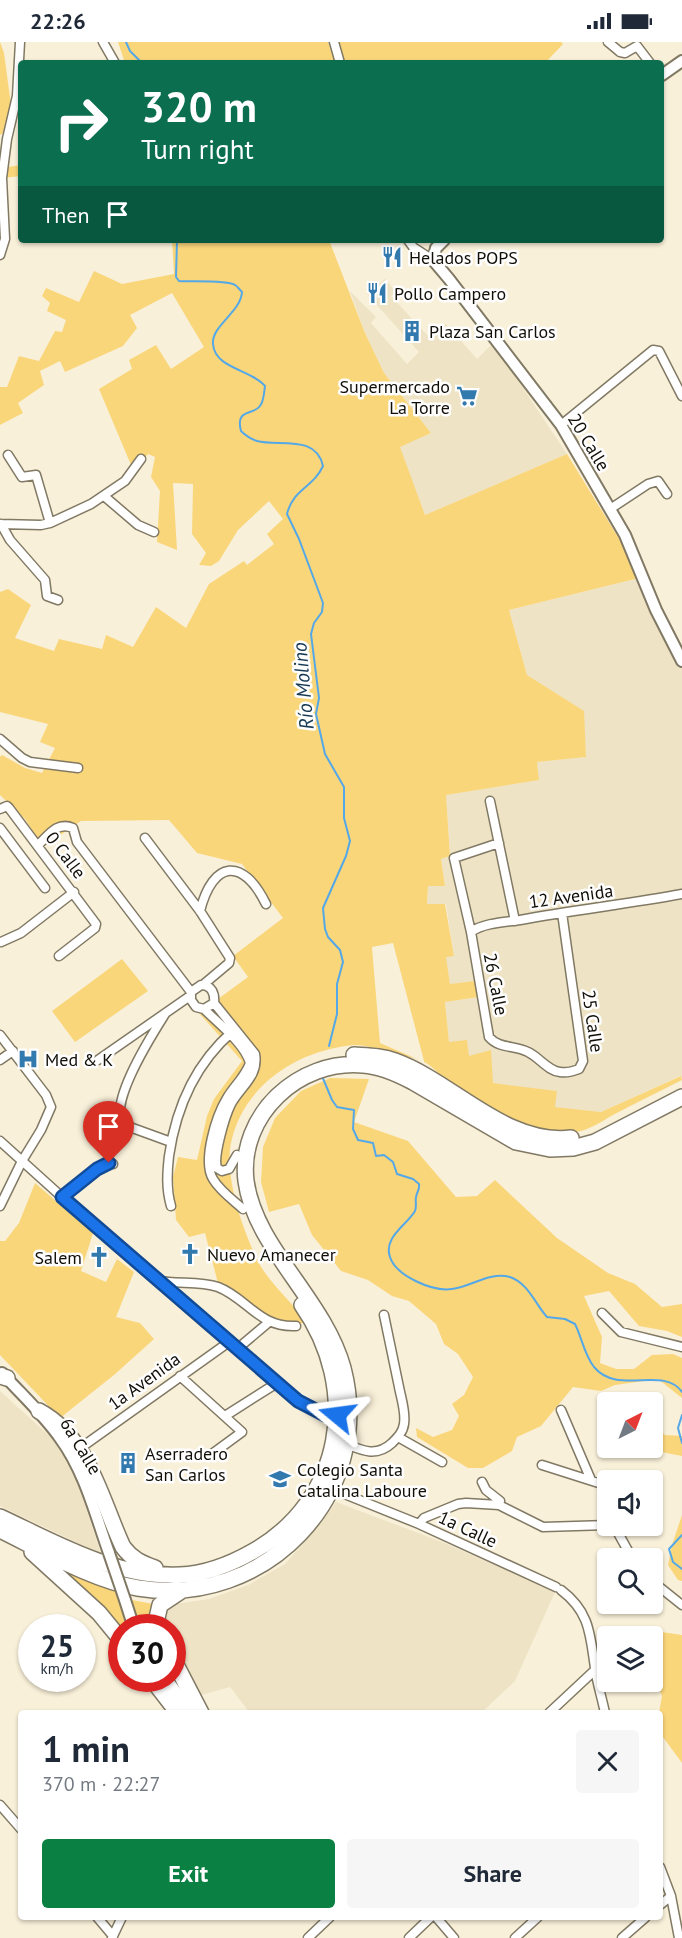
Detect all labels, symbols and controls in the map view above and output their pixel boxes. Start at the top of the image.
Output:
text: 22:26 [30,7,86,35]
text: 320 m [141,79,257,134]
icon: right [42,84,120,162]
text: Turn right [141,132,254,166]
icon: arrive [101,198,134,231]
text: Then [42,201,89,229]
restaurant icon: Helados POPS [380,245,404,269]
place label: Helados POPS [409,246,518,269]
restaurant icon: Pollo Campero [365,281,389,305]
place label: Pollo Campero [394,282,506,305]
building icon: Plaza San Carlos [400,319,424,343]
place label: Plaza San Carlos [429,320,556,343]
place label: Supermercado La Torre [339,375,450,419]
supermarket icon: Supermercado La Torre [455,384,479,408]
street label: 20 Calle [563,409,615,475]
water label: Río Molino [286,641,320,731]
street label: 0 Calle [41,827,91,883]
street label: 12 Avenida [527,879,615,913]
street label: 26 Calle [479,951,513,1017]
street label: 25 Calle [577,988,609,1054]
hospital icon: Med & K [16,1047,40,1071]
place label: Med & K [45,1048,113,1071]
pin [83,1101,134,1163]
icon: arrive [92,1110,125,1143]
church icon: Nuevo Amanecer [178,1242,202,1266]
place label: Nuevo Amanecer [207,1243,336,1266]
church icon: Salem [87,1245,111,1269]
place label: Salem [34,1246,82,1269]
street label: 1a Avenida [103,1347,185,1415]
position arrow [305,1383,369,1447]
north arrow [597,1392,663,1458]
map controls [597,1392,663,1692]
street label: 6a Calle [55,1413,107,1479]
place label: Aserradero San Carlos [145,1442,228,1486]
building icon: Aserradero San Carlos [116,1451,140,1475]
place label: Colegio Santa Catalina Laboure [297,1458,427,1502]
school or university icon: Colegio Santa Catalina Laboure [268,1467,292,1491]
button: sound [597,1470,663,1536]
street label: 1a Calle [435,1505,501,1553]
button: search [597,1548,663,1614]
speed limit sign: 30 [108,1614,186,1692]
text: 25 [40,1626,74,1665]
button: layers [597,1626,663,1692]
text: km/h [41,1659,73,1678]
text: 1 min [42,1725,130,1772]
button: close [576,1730,639,1793]
text: 370 m · 22:27 [42,1771,160,1797]
button: Exit [42,1839,335,1908]
button: Share [347,1839,639,1908]

